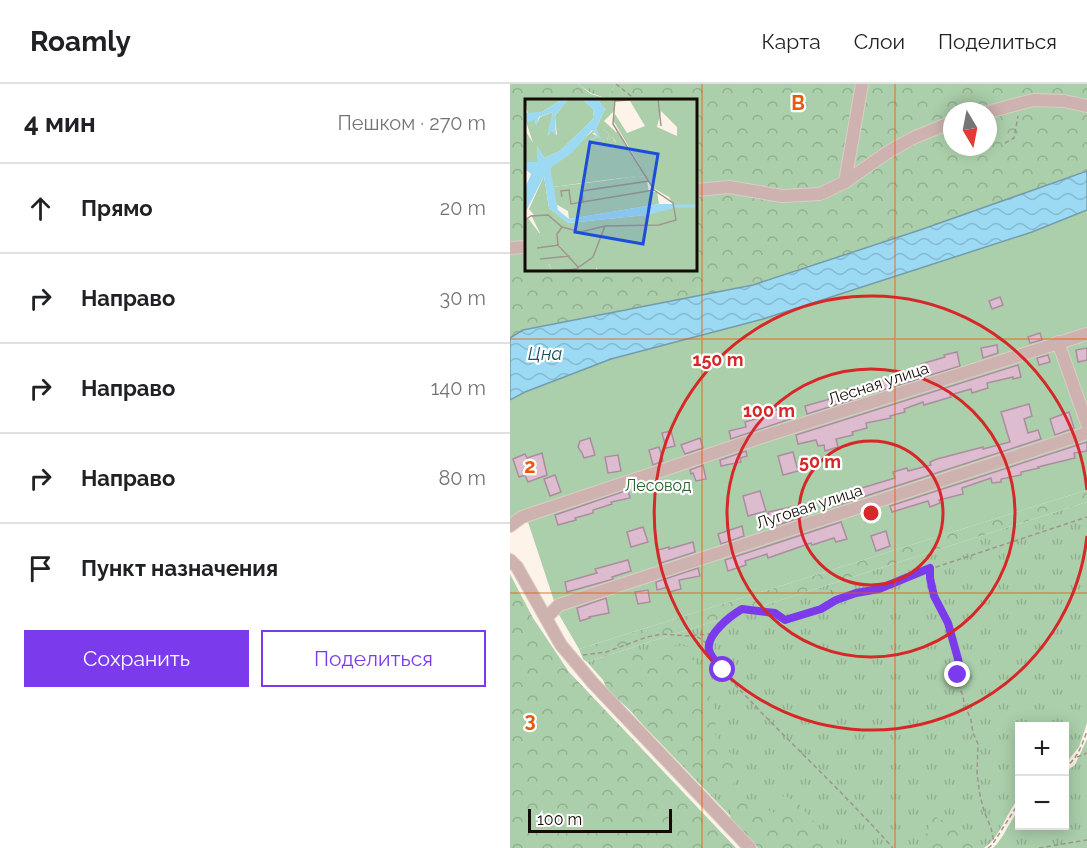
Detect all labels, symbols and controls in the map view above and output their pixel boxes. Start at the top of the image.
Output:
text: Roamly [30,25,131,58]
text: Карта [762,29,821,54]
text: Слои [854,29,905,54]
text: Поделиться [938,29,1057,54]
text: B [791,91,805,115]
inset map [525,99,698,272]
north arrow [943,102,997,156]
text: 4 мин [24,108,96,138]
text: Пешком · 270 m [338,111,486,135]
icon: ahead [24,192,57,225]
text: Прямо [81,195,153,221]
text: 20 m [440,196,486,220]
icon: right [24,282,57,315]
text: Направо [81,285,175,311]
text: 30 m [440,286,486,310]
water label: Цна [528,343,562,364]
text: 150 m [693,349,744,370]
street label: Лесная улица [825,358,931,409]
icon: right [24,372,57,405]
text: Направо [81,375,175,401]
text: 140 m [431,376,486,400]
text: 100 m [743,400,795,421]
text: 50 m [799,451,841,472]
text: 2 [524,454,536,478]
icon: right [24,462,57,495]
text: Направо [81,465,175,491]
text: 80 m [438,466,486,490]
park label: Лесовод [625,476,691,495]
street label: Луговая улица [754,480,865,533]
centre of rings [861,503,881,523]
icon: arrive [24,552,57,585]
text: Пункт назначения [81,555,278,581]
button: Сохранить [24,630,249,687]
button: Поделиться [261,630,486,687]
route start [709,656,735,682]
route end [944,661,970,687]
text: 3 [524,708,536,732]
map controls [1015,722,1069,830]
button: + [1015,722,1069,776]
button: − [1015,776,1069,830]
scale bar [528,806,672,834]
text: 100 m [537,810,582,829]

